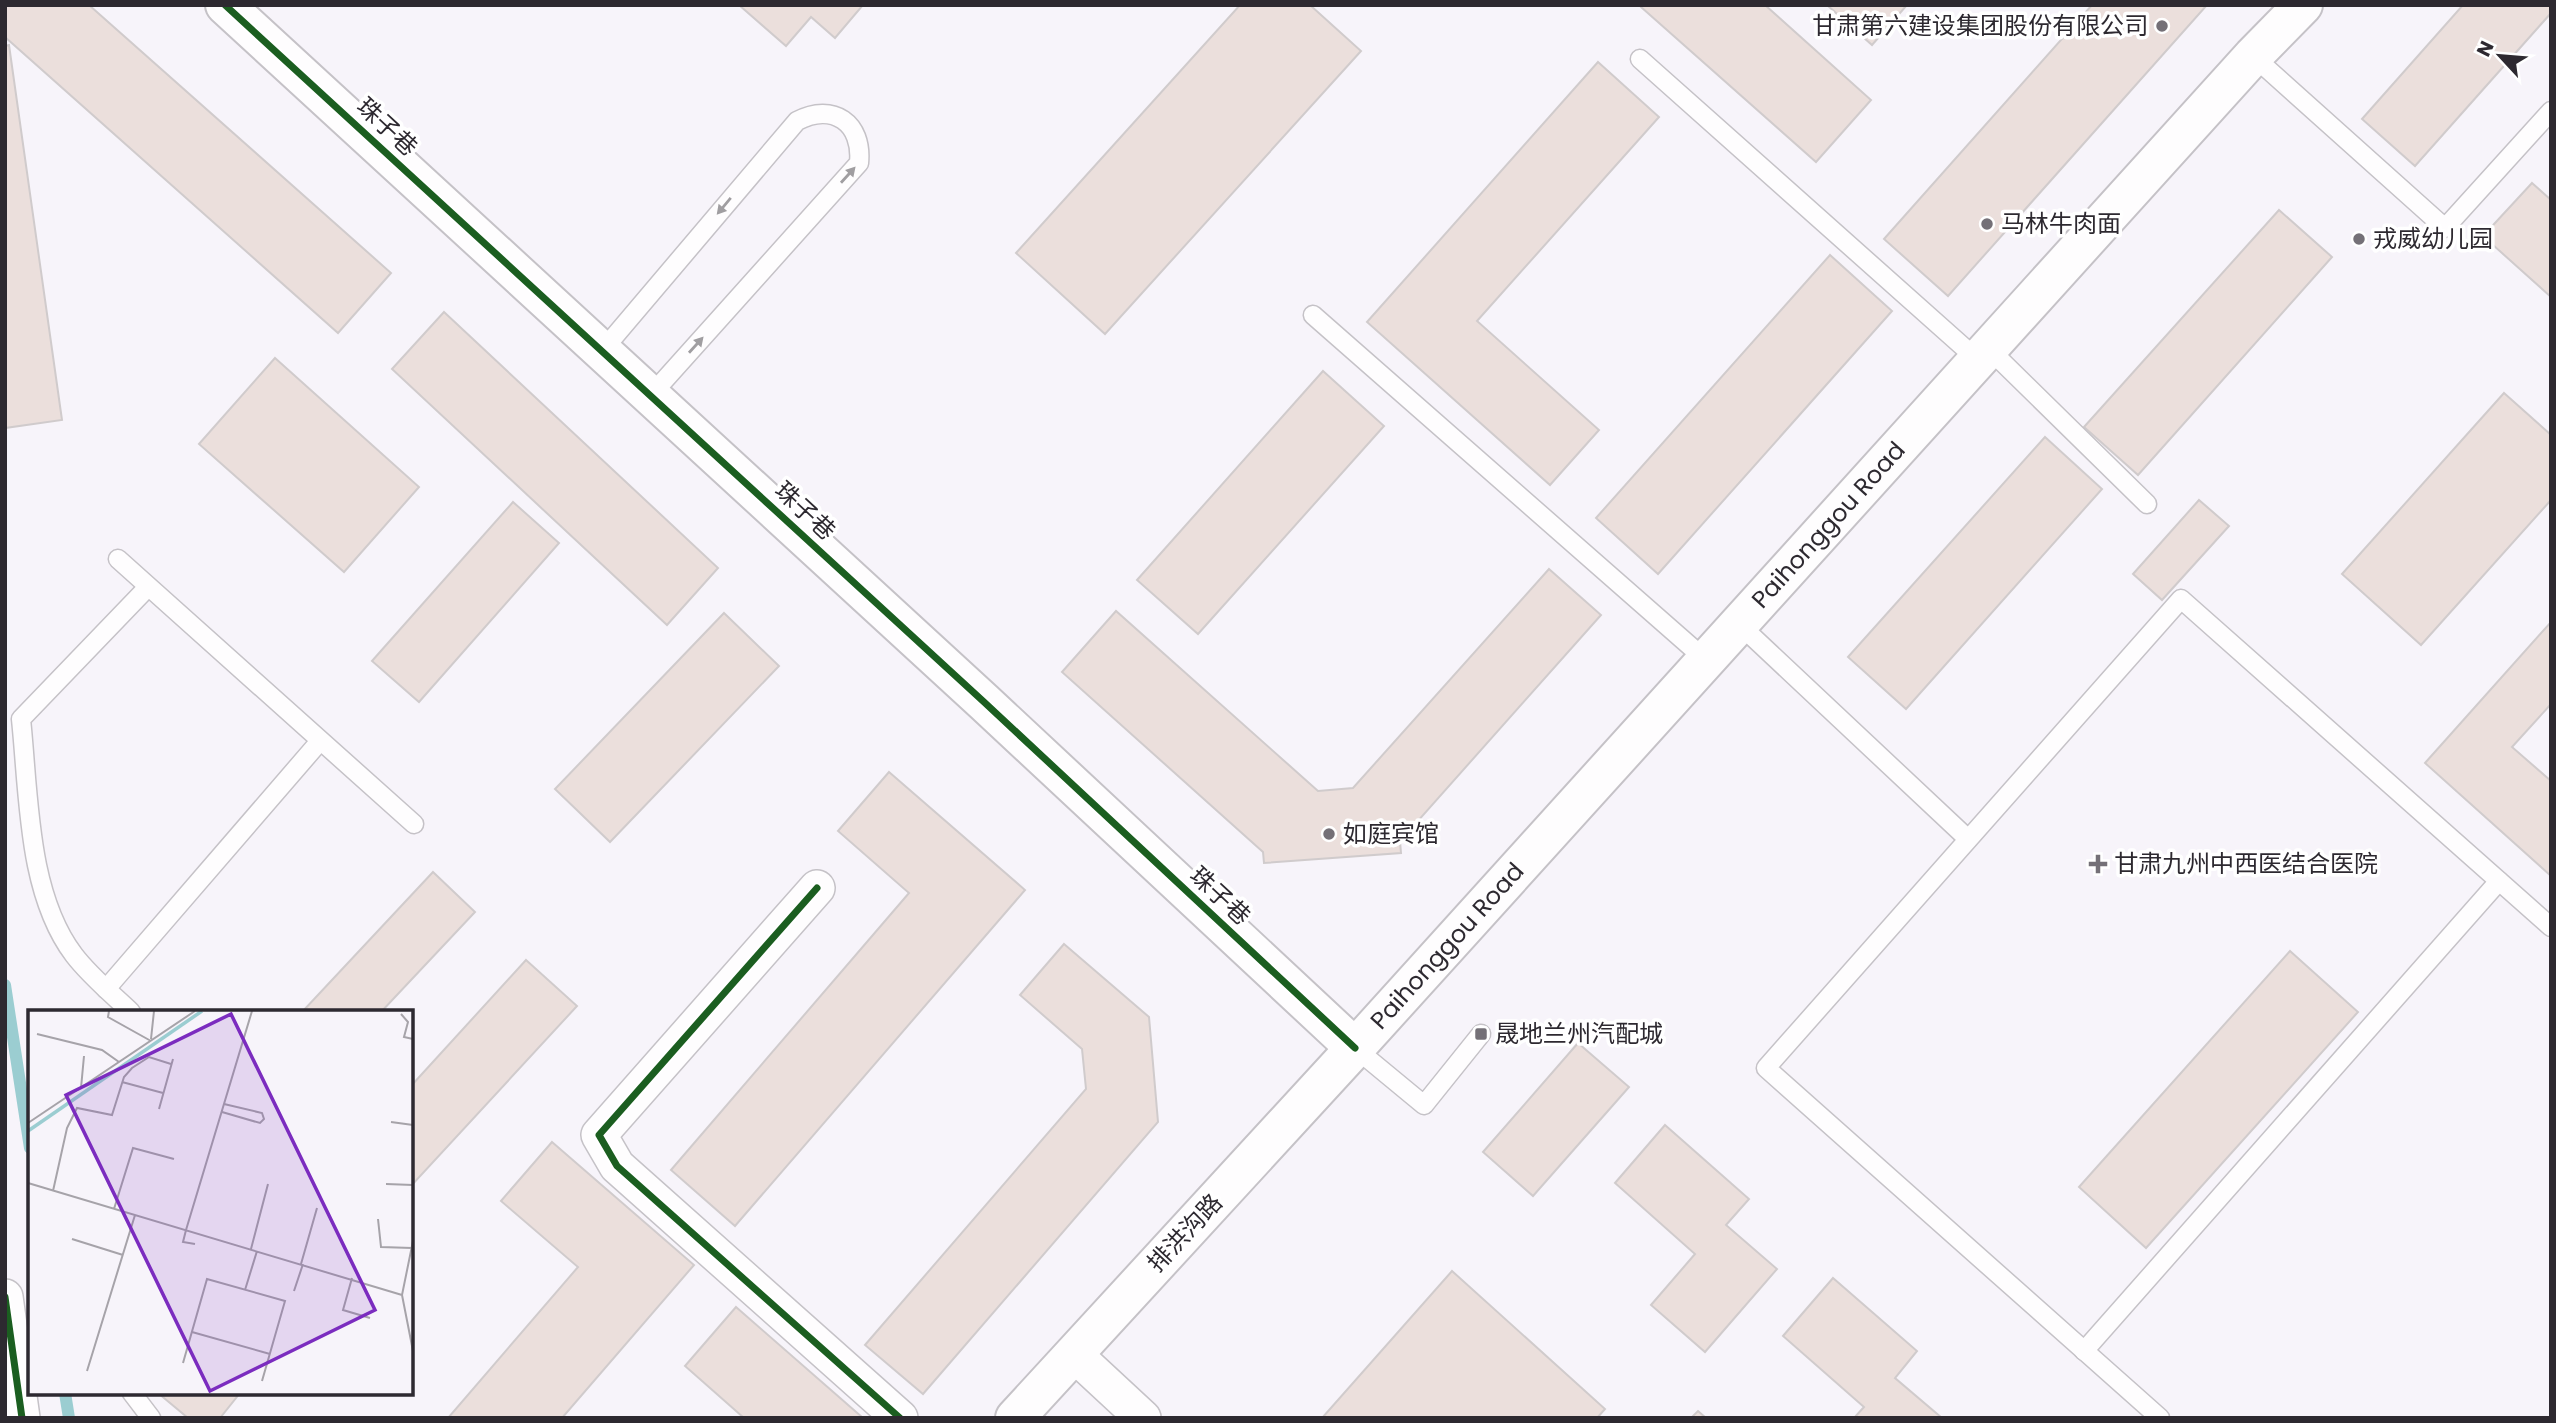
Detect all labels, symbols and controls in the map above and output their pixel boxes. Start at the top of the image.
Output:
place label: 甘肃第六建设集团股份有限公司 [1812,9,2148,42]
marker: 甘肃第六建设集团股份有限公司 [2154,18,2170,34]
north arrow [2465,21,2535,91]
text: N [2470,36,2500,61]
street label: 珠子巷 [350,90,425,163]
one-way arrow [840,167,856,184]
one-way arrow [716,197,732,215]
place label: 马林牛肉面 [2001,207,2121,240]
marker: 马林牛肉面 [1979,216,1995,232]
place label: 戎威幼儿园 [2373,222,2493,255]
marker: 戎威幼儿园 [2351,231,2367,247]
one-way arrow [688,336,704,353]
street label: Paihonggou Road [1744,434,1912,615]
street label: 珠子巷 [768,474,843,547]
place label: 如庭宾馆 [1343,817,1439,850]
marker: 如庭宾馆 [1321,826,1337,842]
place label: 甘肃九州中西医结合医院 [2114,847,2378,880]
marker: 甘肃九州中西医结合医院 [2088,854,2108,874]
street label: Paihonggou Road [1363,855,1531,1036]
street label: 珠子巷 [1183,859,1258,932]
inset map [28,1010,413,1395]
place label: 晟地兰州汽配城 [1495,1017,1663,1050]
marker: 晟地兰州汽配城 [1473,1026,1489,1042]
street label: 排洪沟路 [1140,1186,1229,1279]

